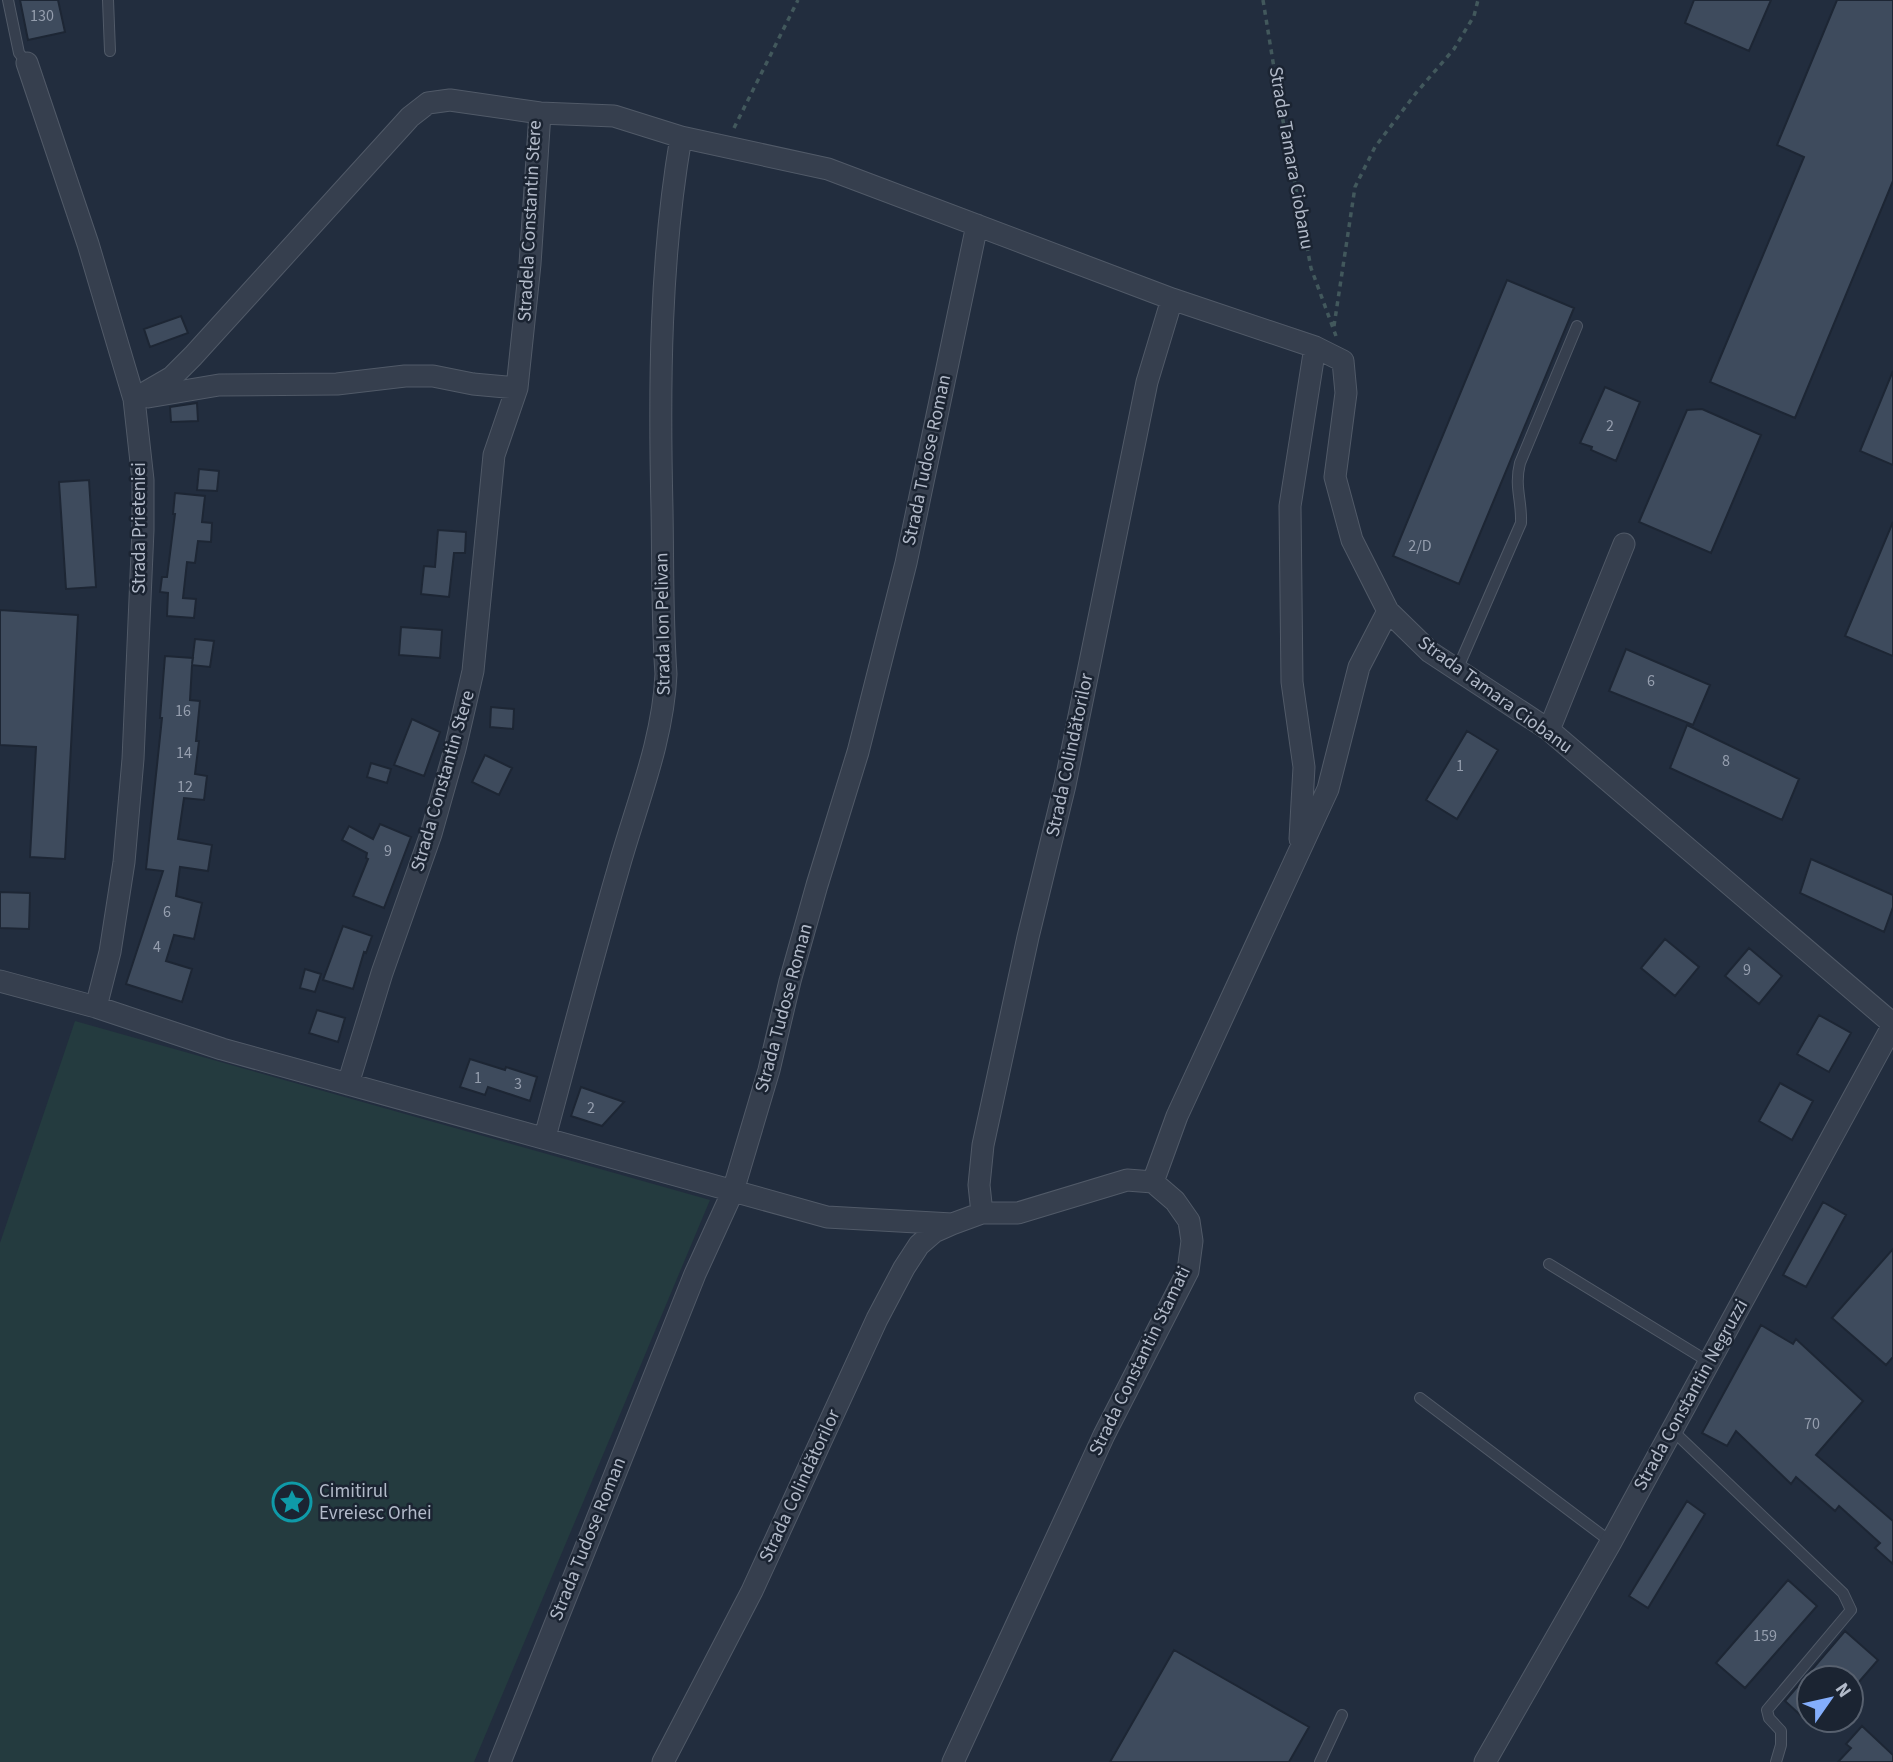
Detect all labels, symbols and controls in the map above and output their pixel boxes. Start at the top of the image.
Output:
house number: 130 [30,5,54,27]
street label: Strada Tamara Ciobanu [1262,64,1320,252]
street label: Stradela Constantin Stere [511,120,549,322]
street label: Strada Tudose Roman [896,372,958,548]
house number: 2 [1606,415,1614,437]
street label: Strada Prieteniei [126,462,153,594]
house number: 2/D [1408,535,1432,557]
street label: Strada Ion Pelivan [648,552,678,696]
street label: Strada Tamara Ciobanu [1412,630,1578,760]
house number: 6 [1647,670,1655,692]
street label: Strada Colindătorilor [1040,671,1101,839]
street label: Strada Constantin Stere [404,687,482,875]
house number: 16 [175,700,191,722]
house number: 14 [176,742,192,764]
house number: 8 [1722,750,1730,772]
house number: 1 [1456,755,1464,777]
house number: 12 [177,776,193,798]
house number: 9 [384,840,392,862]
house number: 6 [163,901,171,923]
street label: Strada Tudose Roman [748,920,820,1096]
house number: 4 [153,936,161,958]
house number: 9 [1743,959,1751,981]
house number: 1 [474,1067,482,1089]
house number: 3 [514,1073,522,1095]
house number: 2 [587,1097,595,1119]
street label: Strada Constantin Stamati [1082,1262,1198,1460]
street label: Strada Constantin Negruzzi [1627,1294,1755,1496]
street label: Strada Colindătorilor [753,1405,848,1567]
house number: 70 [1804,1413,1820,1435]
street label: Strada Tudose Roman [543,1453,633,1625]
place label: Cimitirul Evreiesc Orhei [319,1478,432,1527]
place icon: Cimitirul Evreiesc Orhei [271,1481,313,1523]
house number: 159 [1753,1625,1777,1647]
north arrow [1795,1664,1865,1734]
text: N [1828,1678,1858,1703]

